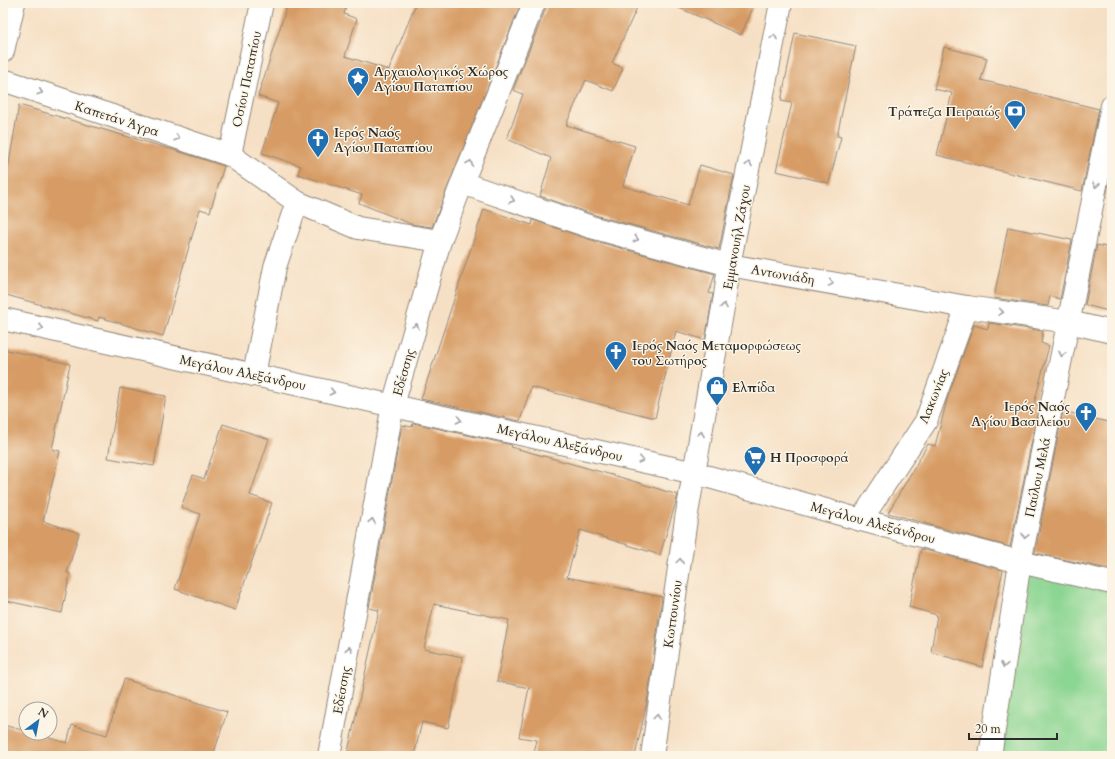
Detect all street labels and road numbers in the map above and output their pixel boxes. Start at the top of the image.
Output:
street label: Οσίου Παταπίου [228,29,266,129]
street label: Καπετάν Άγρα [72,97,161,141]
street label: Εμμανουήλ Ζάχου [719,183,755,291]
street label: Αντωνιάδη [750,261,816,289]
street label: Εδέσσης [389,346,419,398]
street label: Μεγάλου Αλεξάνδρου [178,351,308,395]
street label: Λακωνίας [915,366,953,426]
street label: Μεγάλου Αλεξάνδρου [495,420,625,466]
street label: Παύλου Μελά [1021,435,1055,519]
street label: Μεγάλου Αλεξάνδρου [808,498,937,548]
street label: Κωττουνίου [659,579,687,649]
street label: Εδέσσης [329,664,355,716]

